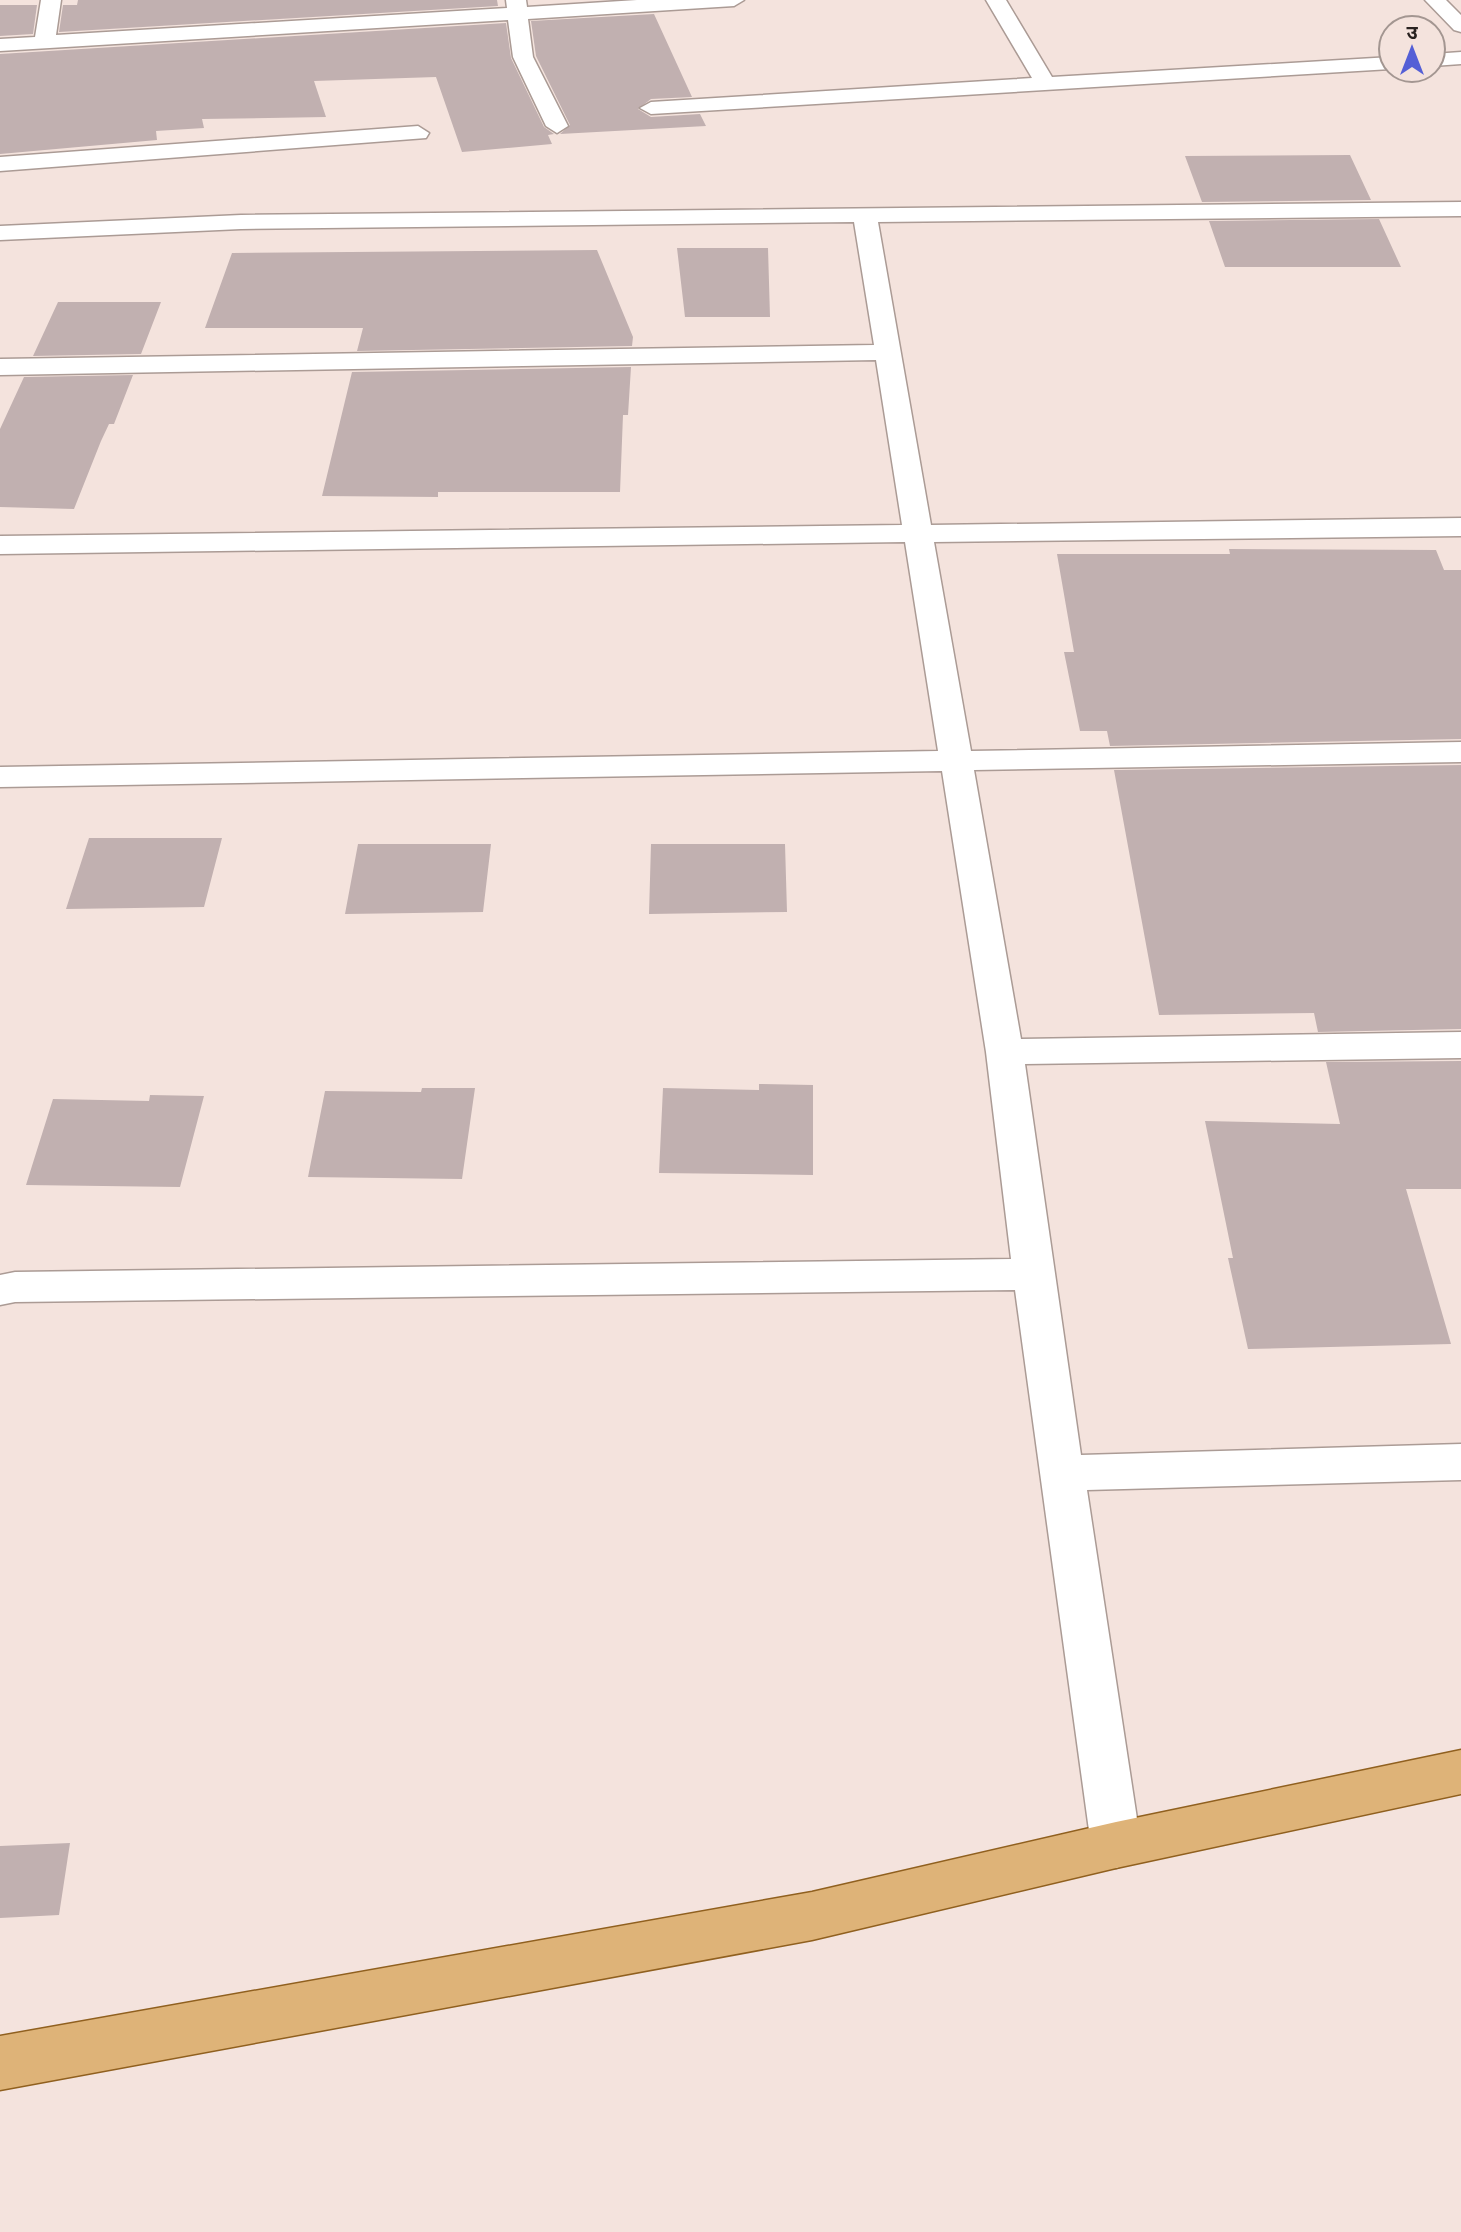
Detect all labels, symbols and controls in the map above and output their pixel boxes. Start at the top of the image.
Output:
north arrow [1377,14,1447,84]
text: उ [1406,20,1418,44]

